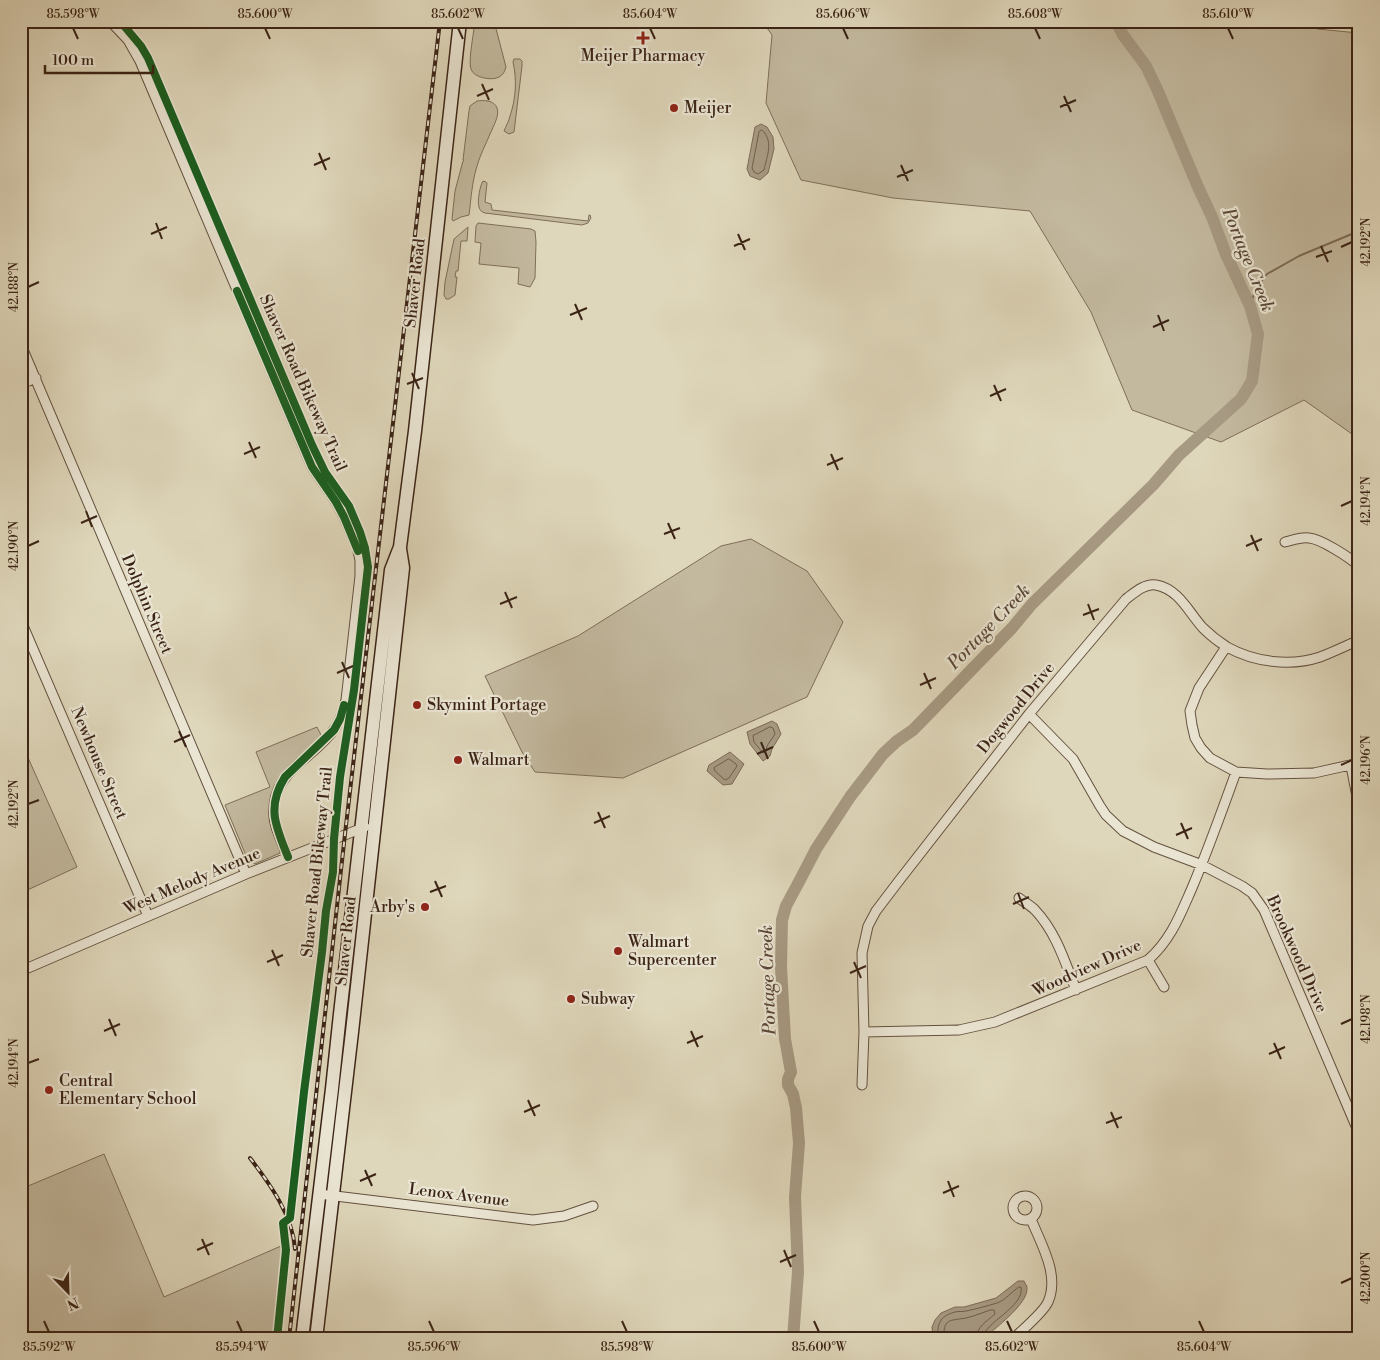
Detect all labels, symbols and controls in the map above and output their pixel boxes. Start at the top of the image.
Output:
text: 85.598°W [46,7,101,22]
text: 85.600°W [237,7,294,22]
text: 85.602°W [431,7,486,22]
text: 85.604°W [623,7,678,22]
text: 85.606°W [816,7,871,22]
text: 85.608°W [1008,7,1063,22]
text: 85.610°W [1202,7,1255,22]
marker: Meijer Pharmacy [637,32,649,44]
scale bar [45,42,152,74]
place label: Meijer Pharmacy [581,46,705,66]
text: 100 m [52,51,94,70]
place label: Meijer [684,98,732,118]
marker: Meijer [668,102,680,114]
water label: Portage Creek [1216,204,1279,315]
text: 42.192°N [1359,217,1374,267]
street label: Shaver Road [400,237,430,329]
text: 42.188°N [7,262,22,312]
street label: Shaver Road Bikeway Trail [255,291,351,475]
text: 42.194°N [1359,476,1374,526]
text: 42.190°N [7,521,22,571]
street label: Dolphin Street [117,551,177,657]
water label: Portage Creek [942,579,1035,675]
street label: Dogwood Drive [973,658,1059,758]
place label: Skymint Portage [427,695,546,715]
marker: Skymint Portage [411,699,423,711]
street label: Newhouse Street [66,704,132,823]
text: 42.196°N [1359,735,1374,785]
place label: Walmart [467,750,530,770]
marker: Walmart [452,754,464,766]
street label: Shaver Road Bikeway Trail [297,765,337,958]
text: 42.192°N [7,779,22,829]
street label: West Melody Avenue [120,843,263,919]
street label: Brookwood Drive [1262,891,1332,1016]
street label: Shaver Road [331,895,361,987]
place label: Arby's [369,897,415,917]
marker: Arby's [419,901,431,913]
water label: Portage Creek [755,925,781,1036]
place label: Walmart Supercenter [627,932,717,970]
street label: Woodview Drive [1029,935,1145,1001]
marker: Walmart Supercenter [612,945,624,957]
place label: Subway [581,989,635,1009]
marker: Subway [565,993,577,1005]
text: 42.198°N [1359,994,1374,1044]
text: 42.194°N [7,1038,22,1088]
place label: Central Elementary School [59,1071,197,1109]
marker: Central Elementary School [43,1084,55,1096]
street label: Lenox Avenue [408,1179,510,1211]
text: 42.200°N [1359,1252,1374,1304]
north arrow [42,1268,92,1318]
text: N [64,1293,81,1313]
text: 85.592°W [23,1340,76,1355]
text: 85.594°W [216,1340,270,1355]
text: 85.596°W [407,1340,462,1355]
text: 85.598°W [600,1340,655,1355]
text: 85.600°W [791,1340,848,1355]
text: 85.602°W [985,1340,1040,1355]
text: 85.604°W [1177,1340,1232,1355]

